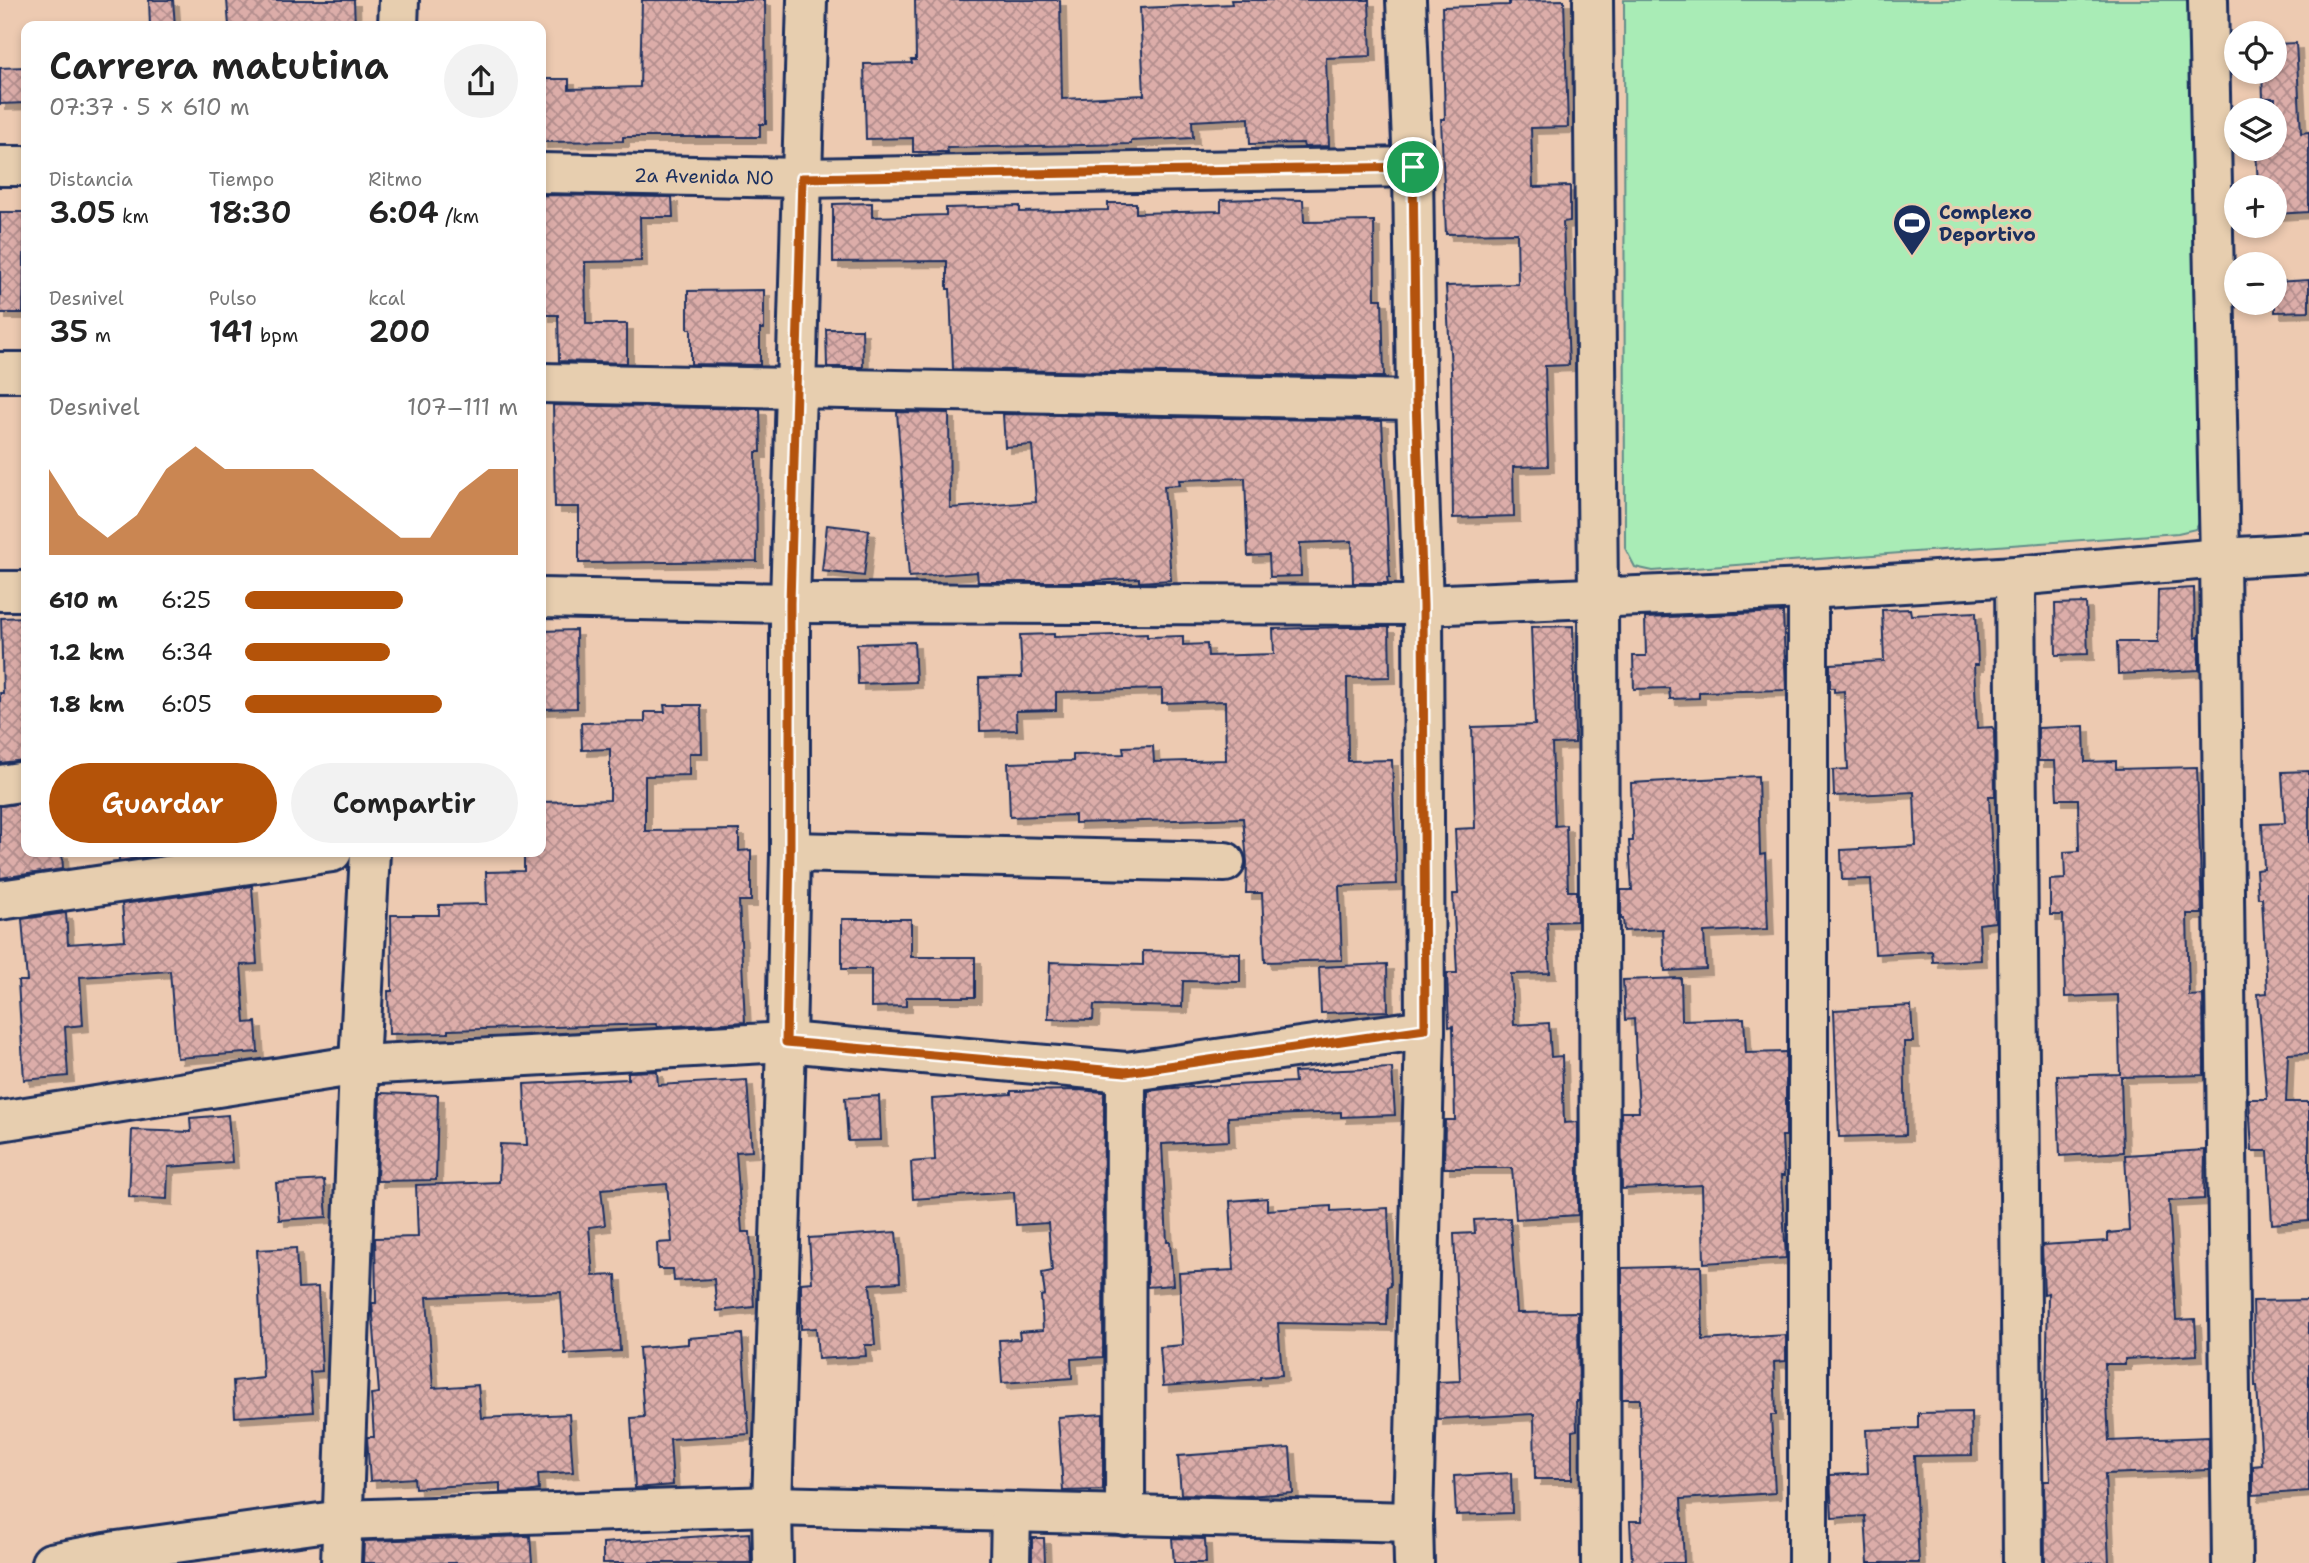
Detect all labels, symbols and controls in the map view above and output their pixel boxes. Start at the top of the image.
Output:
map controls [2224,21,2287,315]
button: locate [2224,21,2287,84]
text: Carrera matutina [49,40,389,91]
button: share [444,44,518,118]
text: 07:37 · 5 × 610 m [49,92,250,122]
button: layers [2224,98,2287,161]
pin [1383,137,1443,197]
icon: arrive [1394,148,1432,186]
street label: 2a Avenida NO [634,163,774,190]
text: Distancia [49,167,133,192]
text: Tiempo [209,167,274,192]
text: Ritmo [368,167,422,192]
button: + [2224,175,2287,238]
text: 3.05 [49,192,116,233]
text: 18:30 [209,192,292,233]
text: 6:04 [368,192,439,233]
place label: Complexo Deportivo [1939,200,2036,247]
sports icon: Complexo Deportivo [1891,202,1933,257]
text: km [116,204,149,229]
text: /km [439,204,479,229]
button: − [2224,252,2287,315]
text: Desnivel [49,286,124,311]
text: Pulso [209,286,257,311]
text: kcal [368,286,405,311]
text: 35 [49,311,88,352]
text: 141 [209,311,254,352]
text: 200 [368,311,431,352]
text: m [88,323,111,348]
text: bpm [254,323,298,348]
text: Desnivel [49,392,140,422]
text: 107–111 m [407,392,518,422]
text: 610 m [49,585,118,615]
text: 6:25 [161,585,211,615]
text: 1.2 km [49,637,125,667]
text: 6:34 [161,637,213,667]
text: 1.8 km [49,689,124,719]
text: 6:05 [161,689,212,719]
button: Guardar [49,763,277,843]
button: Compartir [291,763,518,843]

